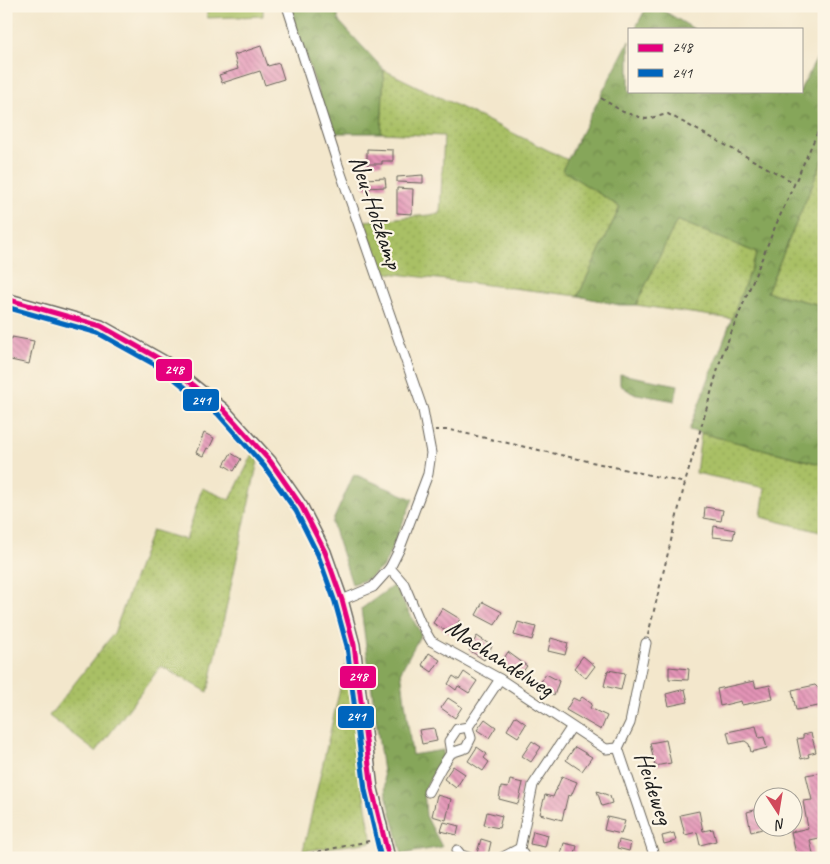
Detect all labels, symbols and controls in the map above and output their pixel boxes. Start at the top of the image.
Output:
legend [628,28,802,92]
text: 248 [672,38,694,57]
text: 241 [672,64,694,83]
street label: Neu-Holzkamp [342,151,411,275]
line badge: 248 [155,358,193,382]
text: 248 [165,361,185,378]
line badge: 241 [182,388,220,412]
text: 241 [192,392,212,409]
street label: Machandelweg [440,611,561,705]
line badge: 248 [339,665,377,689]
text: 248 [349,668,369,685]
line badge: 241 [337,705,375,729]
text: 241 [347,708,367,725]
street label: Heideweg [627,748,681,831]
north arrow [752,786,802,836]
text: N [772,815,787,834]

